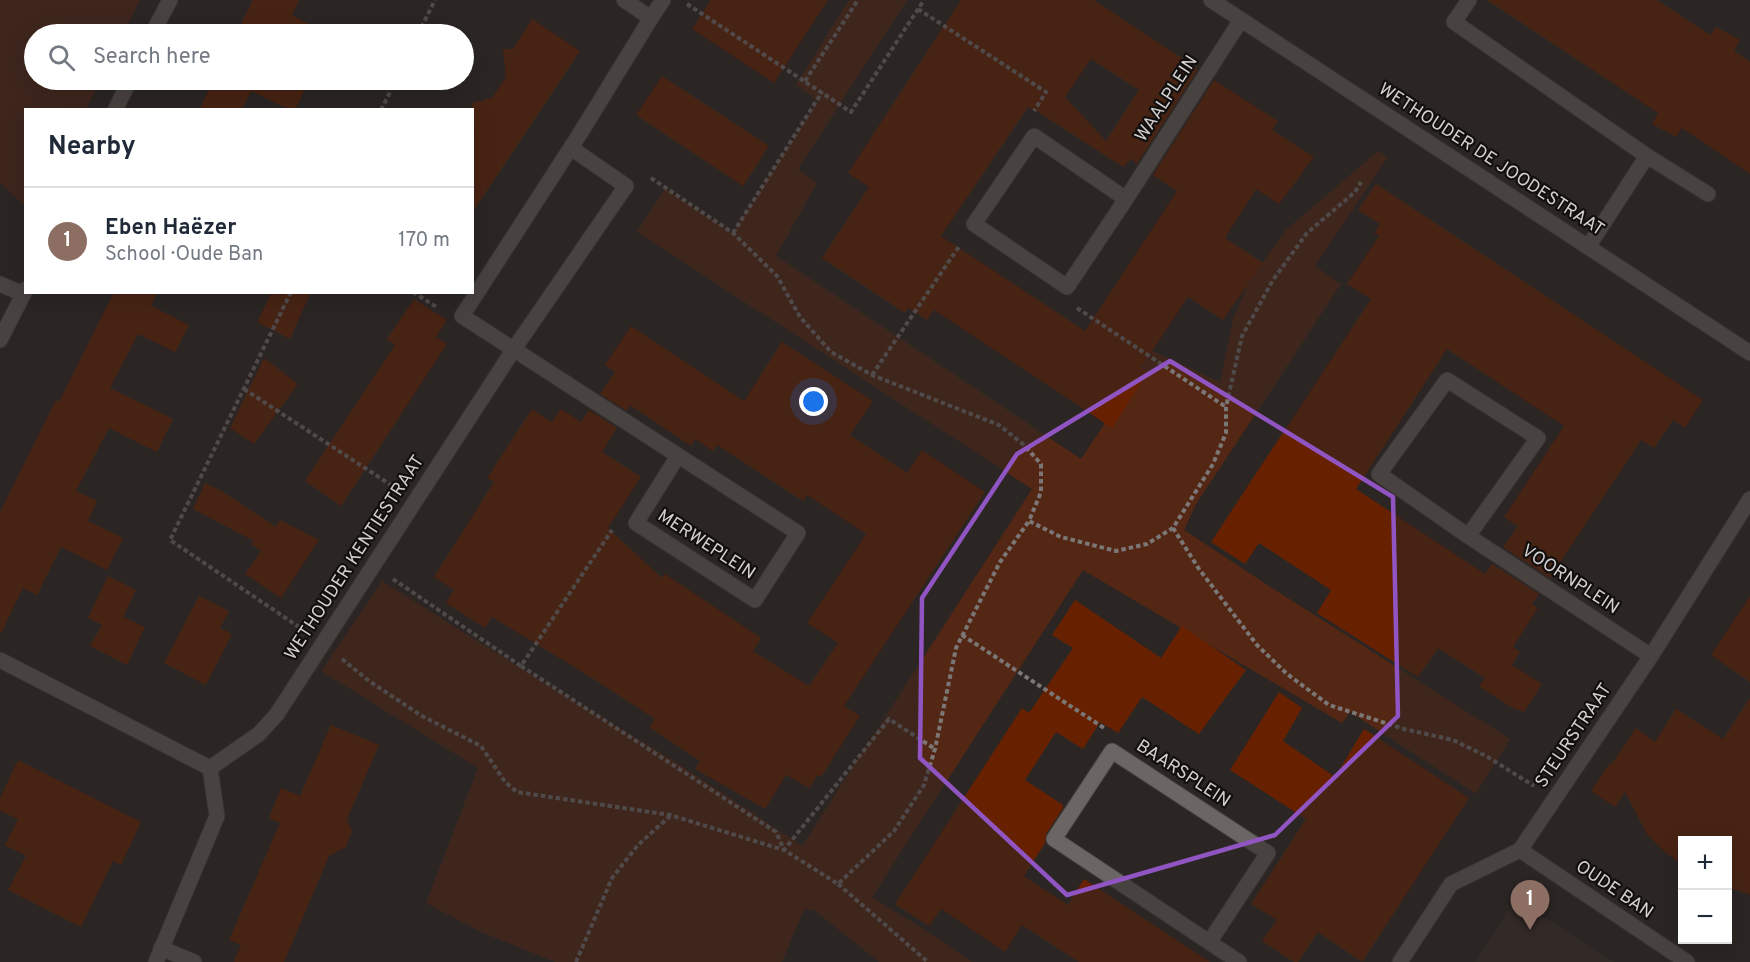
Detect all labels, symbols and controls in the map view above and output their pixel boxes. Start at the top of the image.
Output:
search box [24,24,474,90]
icon: search [45,41,78,74]
text: Search here [93,44,211,71]
street label: WAALPLEIN [1131,51,1203,147]
street label: WETHOUDER DE JOODESTRAAT [1374,78,1608,242]
text: Nearby [48,131,136,164]
text: Eben Haëzer [105,215,236,242]
text: 1 [64,228,72,254]
text: 170 m [398,228,450,254]
text: School · Oude Ban [105,242,263,268]
your location [799,387,828,416]
street label: WETHOUDER KENTIESTRAAT [280,451,430,665]
street label: MERWEPLEIN [653,505,759,585]
street label: VOORNPLEIN [1517,540,1623,620]
street label: STEURSTRAAT [1531,679,1617,793]
street label: BAARSPLEIN [1132,735,1234,813]
map controls [1678,836,1732,944]
button: + [1678,836,1732,890]
street label: OUDE BAN [1571,856,1657,924]
pin: 1 [1510,880,1550,930]
button: − [1678,890,1732,944]

